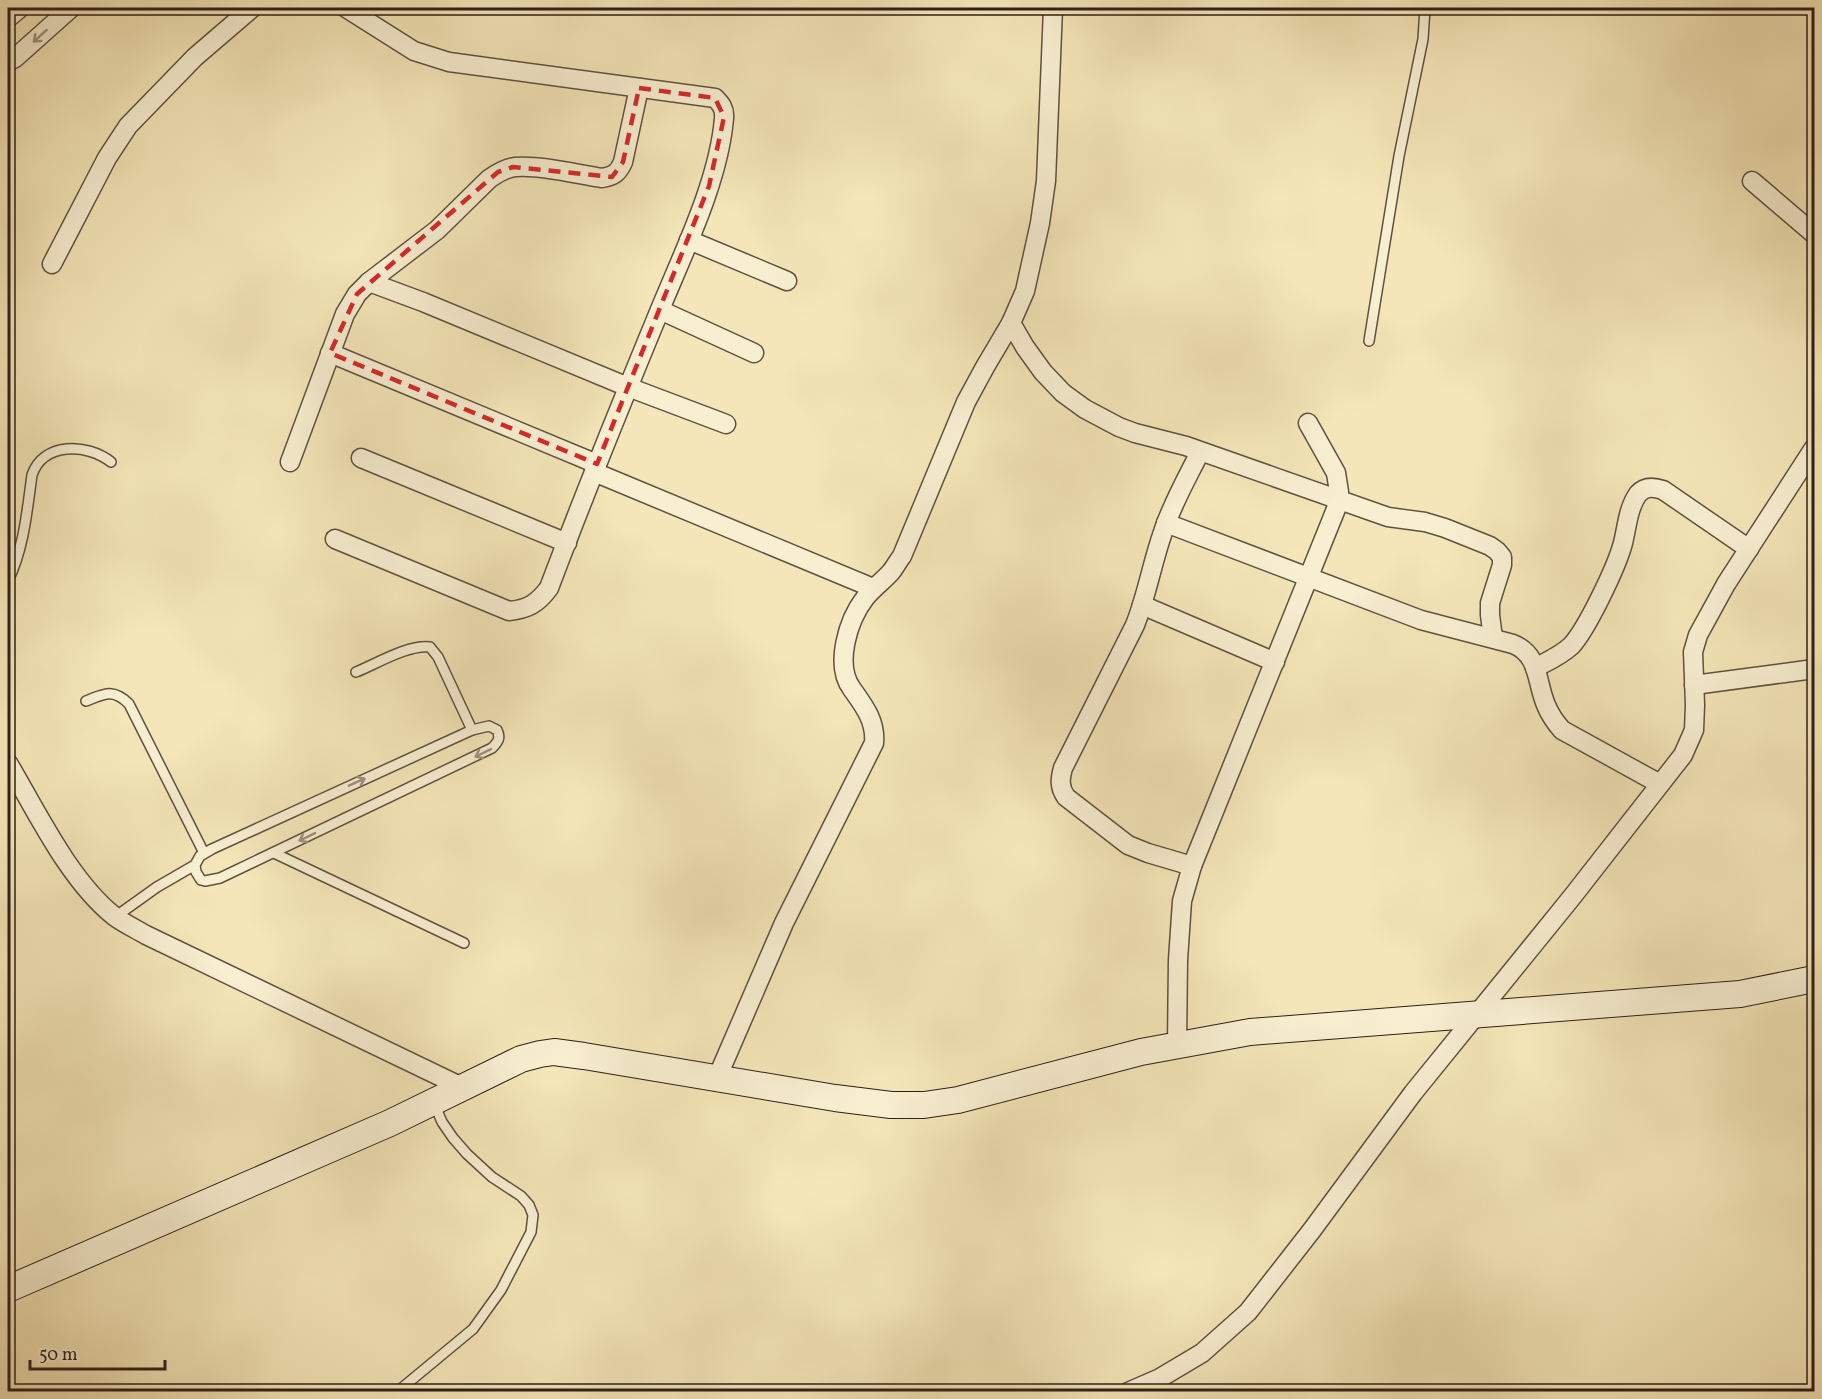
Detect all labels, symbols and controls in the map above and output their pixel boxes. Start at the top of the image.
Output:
one-way arrow [33,29,48,43]
one-way arrow [474,748,492,759]
one-way arrow [348,776,366,788]
one-way arrow [298,832,316,844]
scale bar [30,1333,165,1371]
text: 50 m [39,1343,78,1368]

